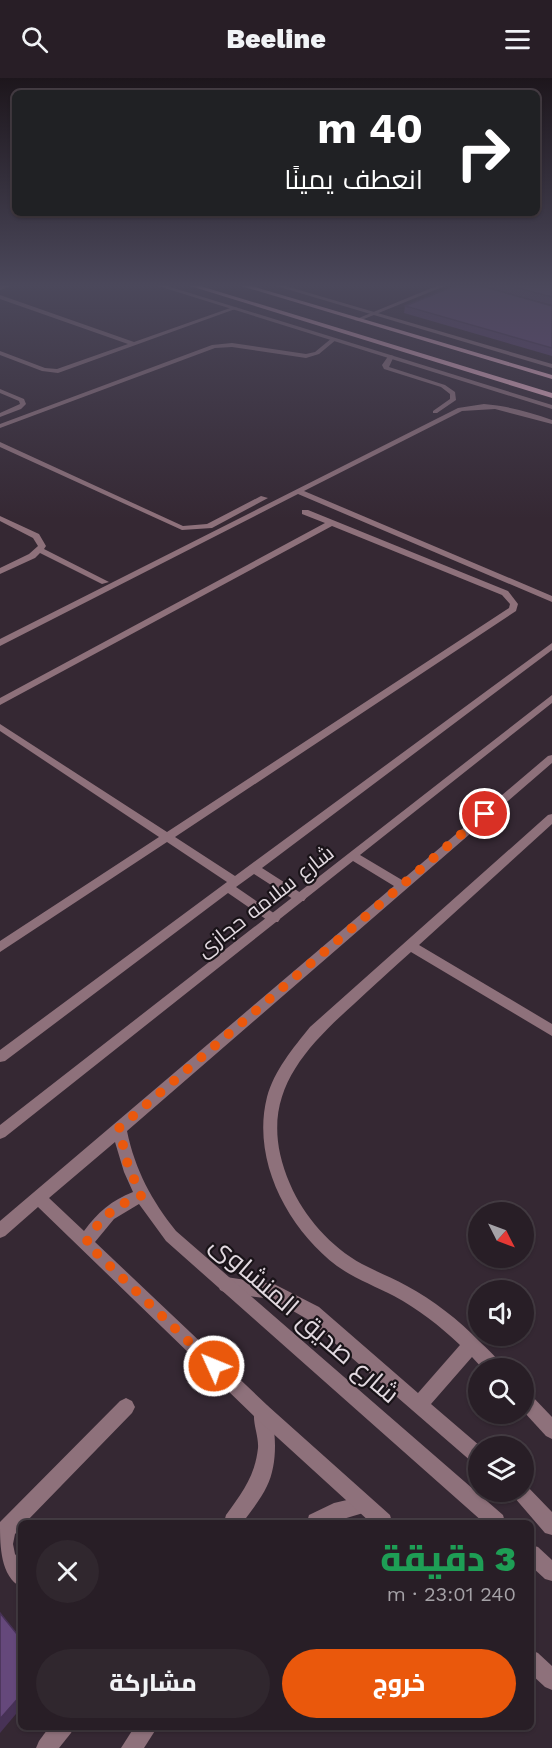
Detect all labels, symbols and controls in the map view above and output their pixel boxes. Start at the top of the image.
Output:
icon: search [18,23,51,56]
text: Beeline [226,23,326,55]
icon: menu [501,23,534,56]
text: 40 m [317,104,423,153]
icon: right [444,114,522,192]
text: انعطف يمينًا [284,164,423,196]
pin [459,788,510,839]
icon: arrive [468,797,501,830]
street label: شارع سلامه حجازى [192,840,340,964]
north arrow [468,1202,534,1268]
map controls [468,1202,534,1502]
street label: شارع صديق المنشاوى [203,1229,406,1411]
button: sound [468,1280,534,1346]
position arrow [182,1334,246,1398]
button: search [468,1358,534,1424]
button: layers [468,1436,534,1502]
text: 3 دقيقة [380,1538,516,1580]
button: close [36,1540,99,1603]
text: 240 m · 23:01 [387,1582,516,1606]
button: مشاركة [36,1649,270,1718]
button: خروج [282,1649,516,1718]

